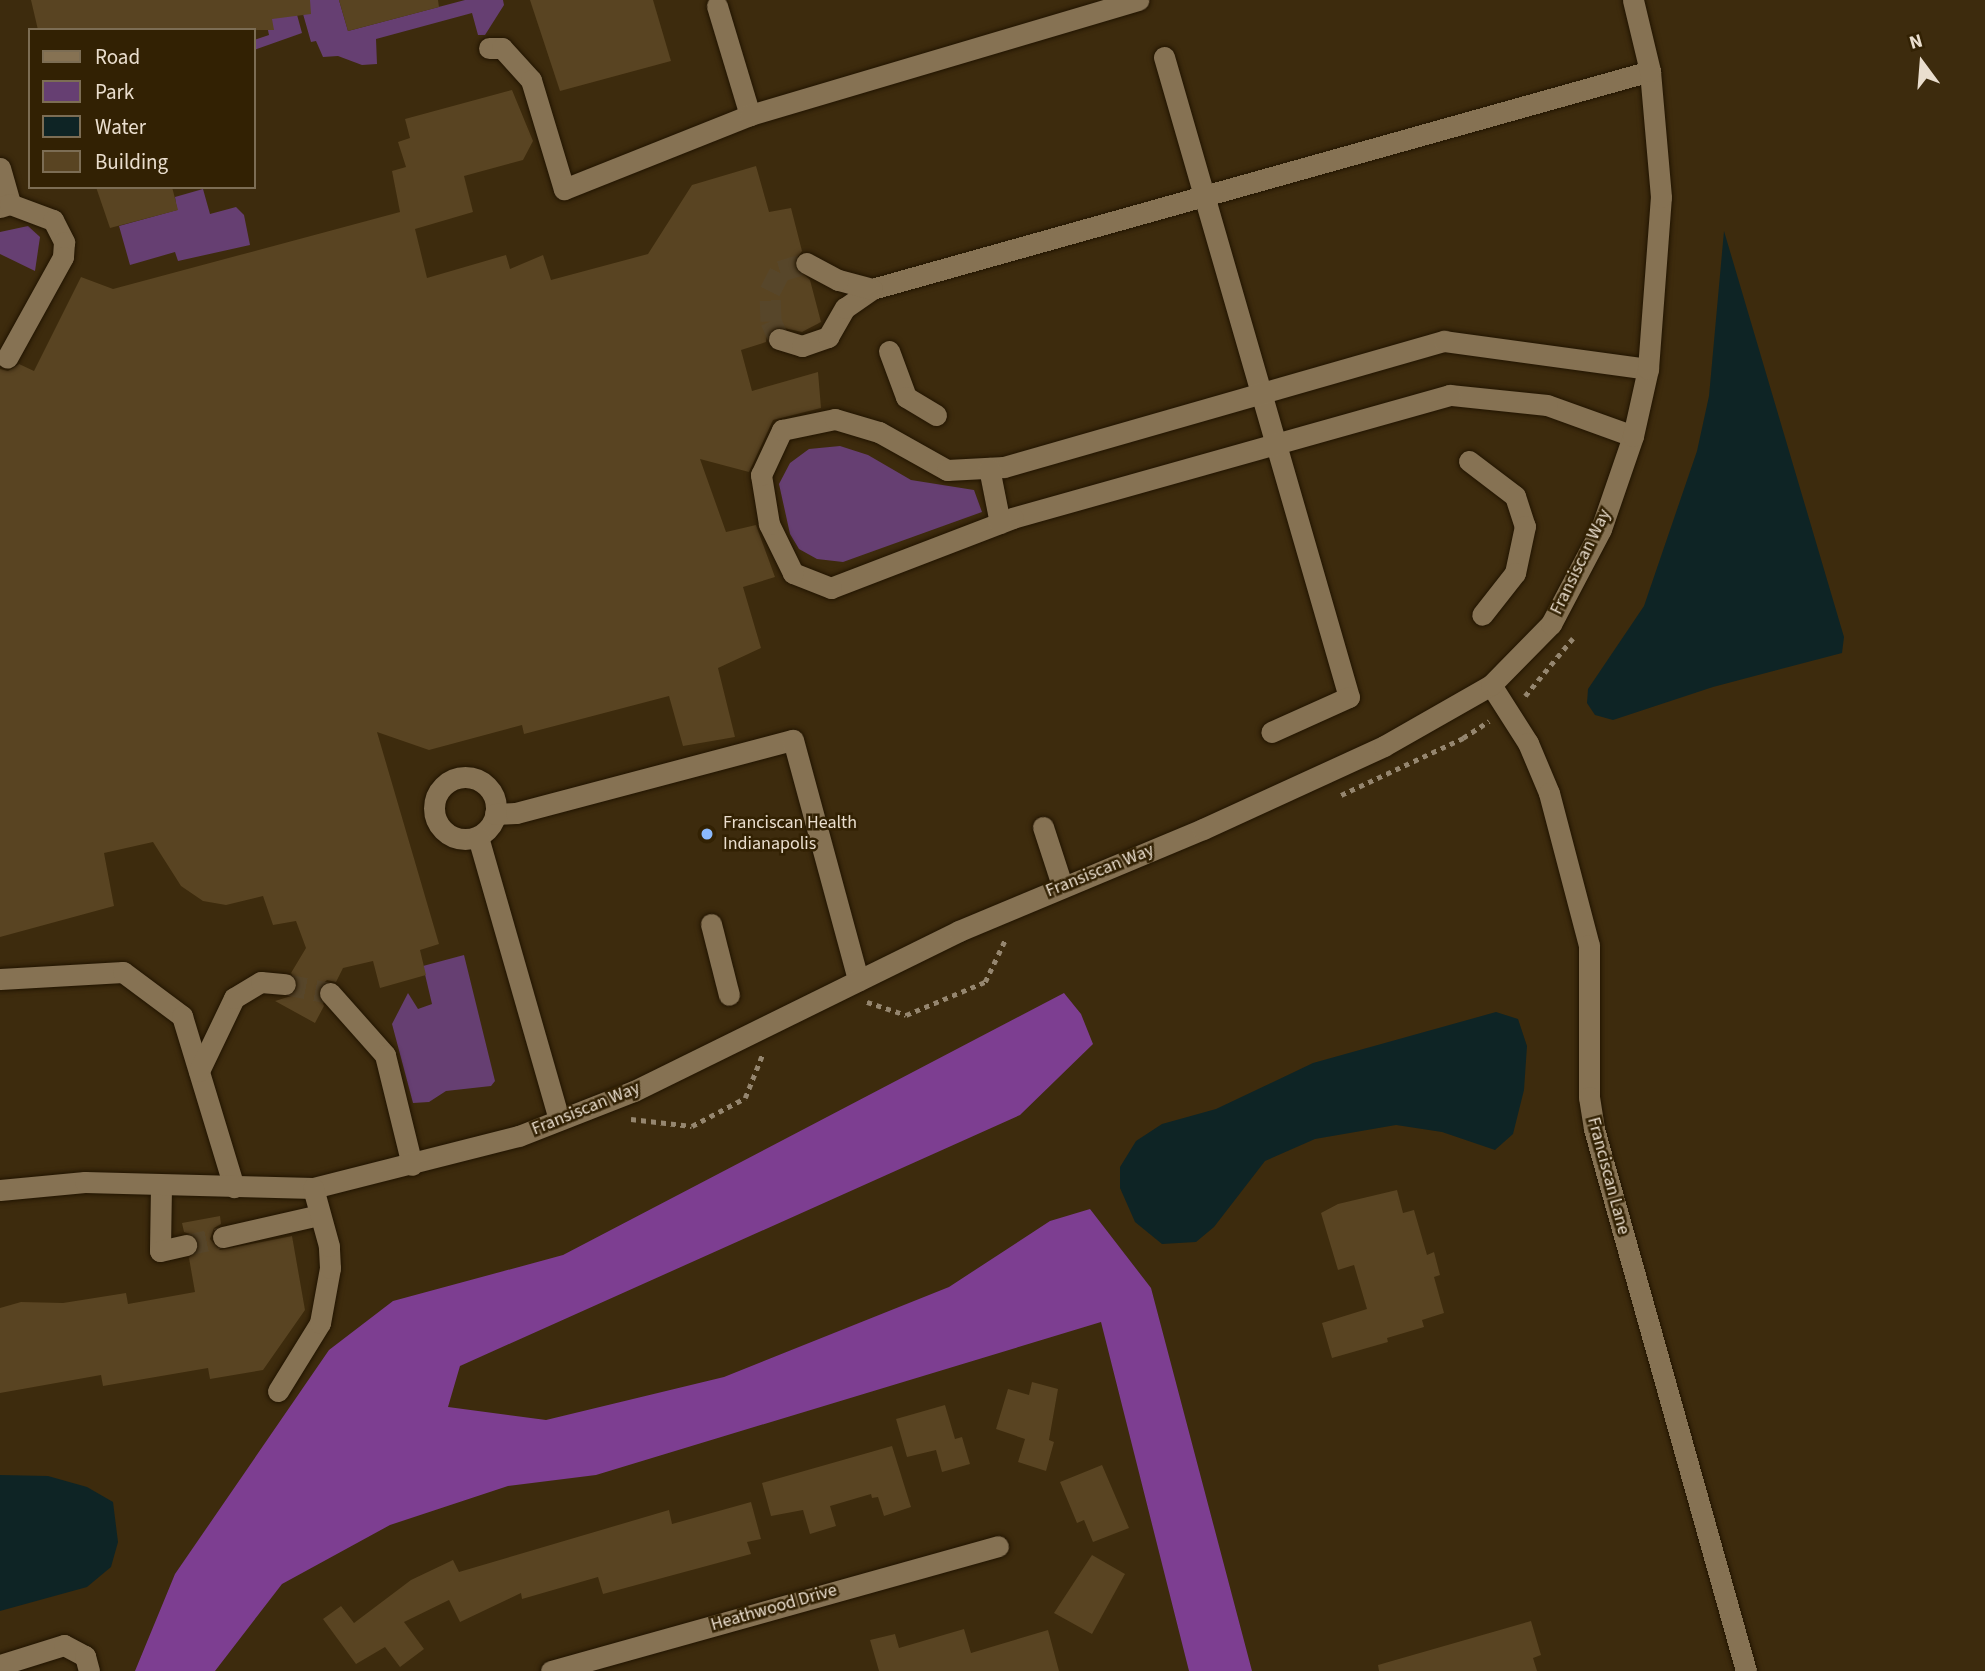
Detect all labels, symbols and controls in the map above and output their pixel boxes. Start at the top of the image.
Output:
legend [28,28,256,189]
north arrow [1887,28,1957,98]
text: N [1906,28,1926,57]
text: Road [95,42,140,72]
text: Park [95,77,134,107]
text: Water [95,112,146,142]
text: Building [95,147,168,177]
street label: Fransiscan Way [1546,506,1616,618]
place label: Franciscan Health Indianapolis [723,813,857,856]
marker: Franciscan Health Indianapolis [697,824,717,844]
street label: Fransiscan Way [1043,840,1157,902]
street label: Fransiscan Way [529,1078,643,1140]
street label: Franciscan Lane [1582,1115,1634,1237]
street label: Heathwood Drive [708,1580,840,1636]

